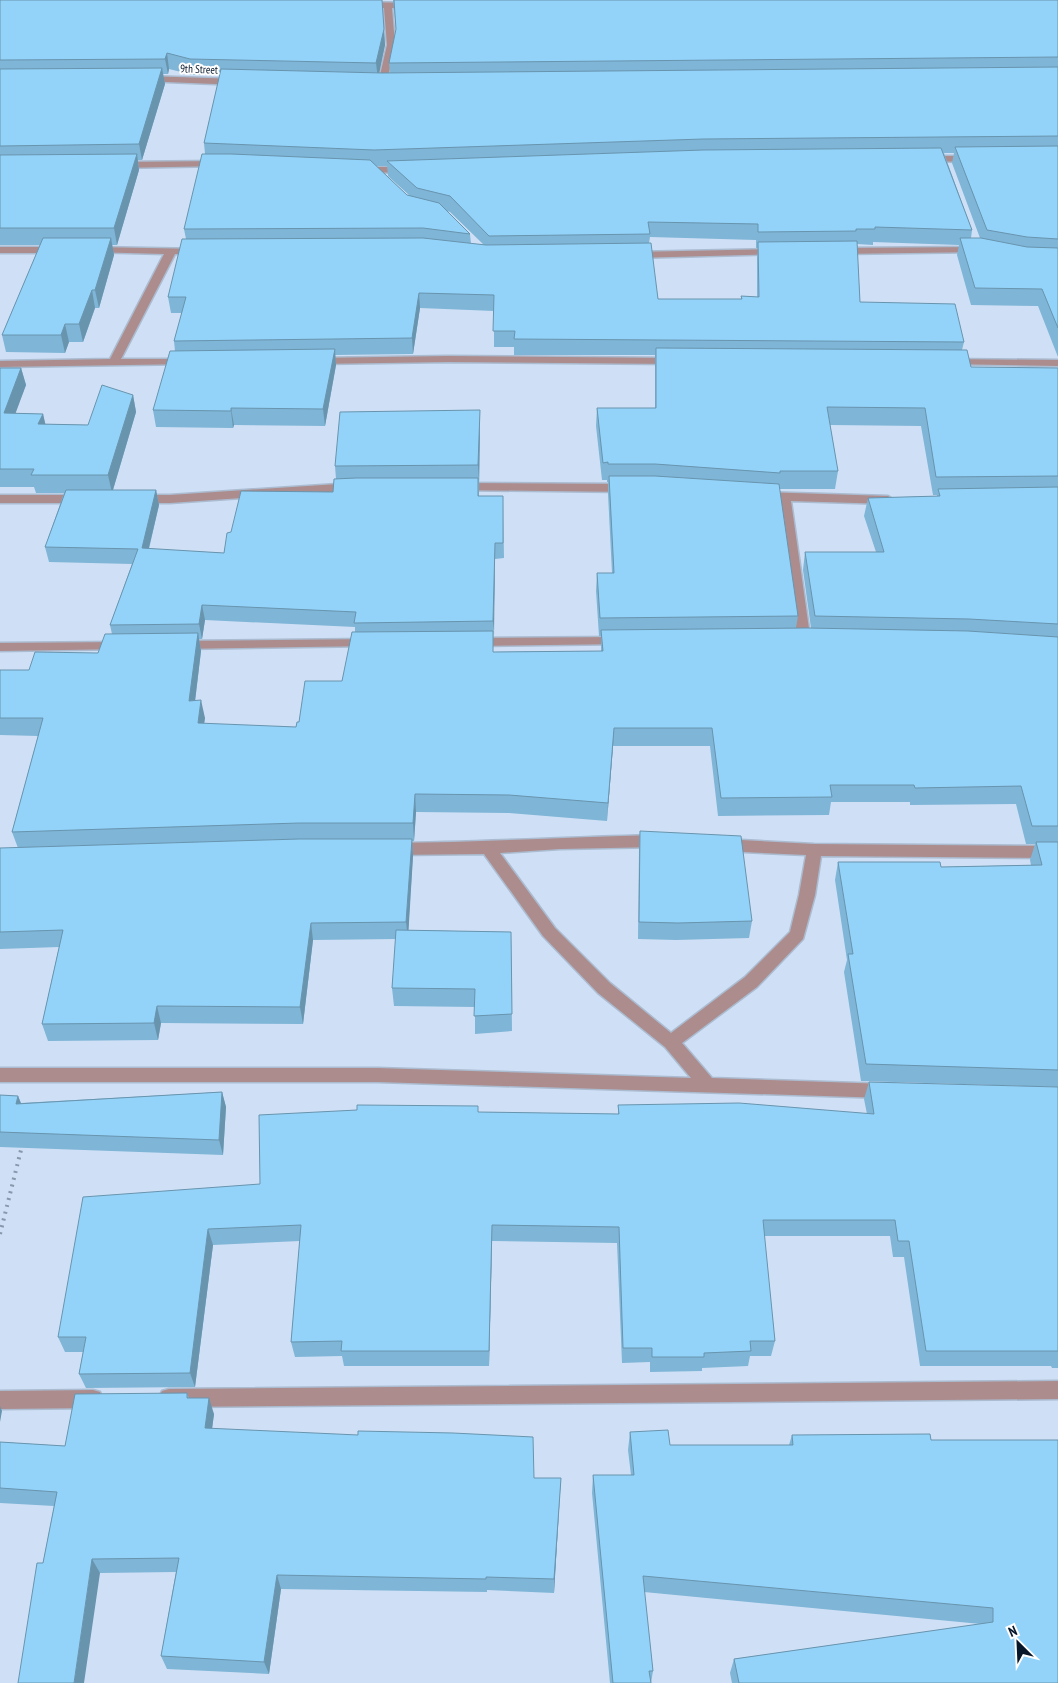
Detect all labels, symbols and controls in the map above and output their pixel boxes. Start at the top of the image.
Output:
street label: 9th Street [180,61,218,77]
north arrow [993,1618,1043,1668]
text: N [1006,1621,1020,1641]

